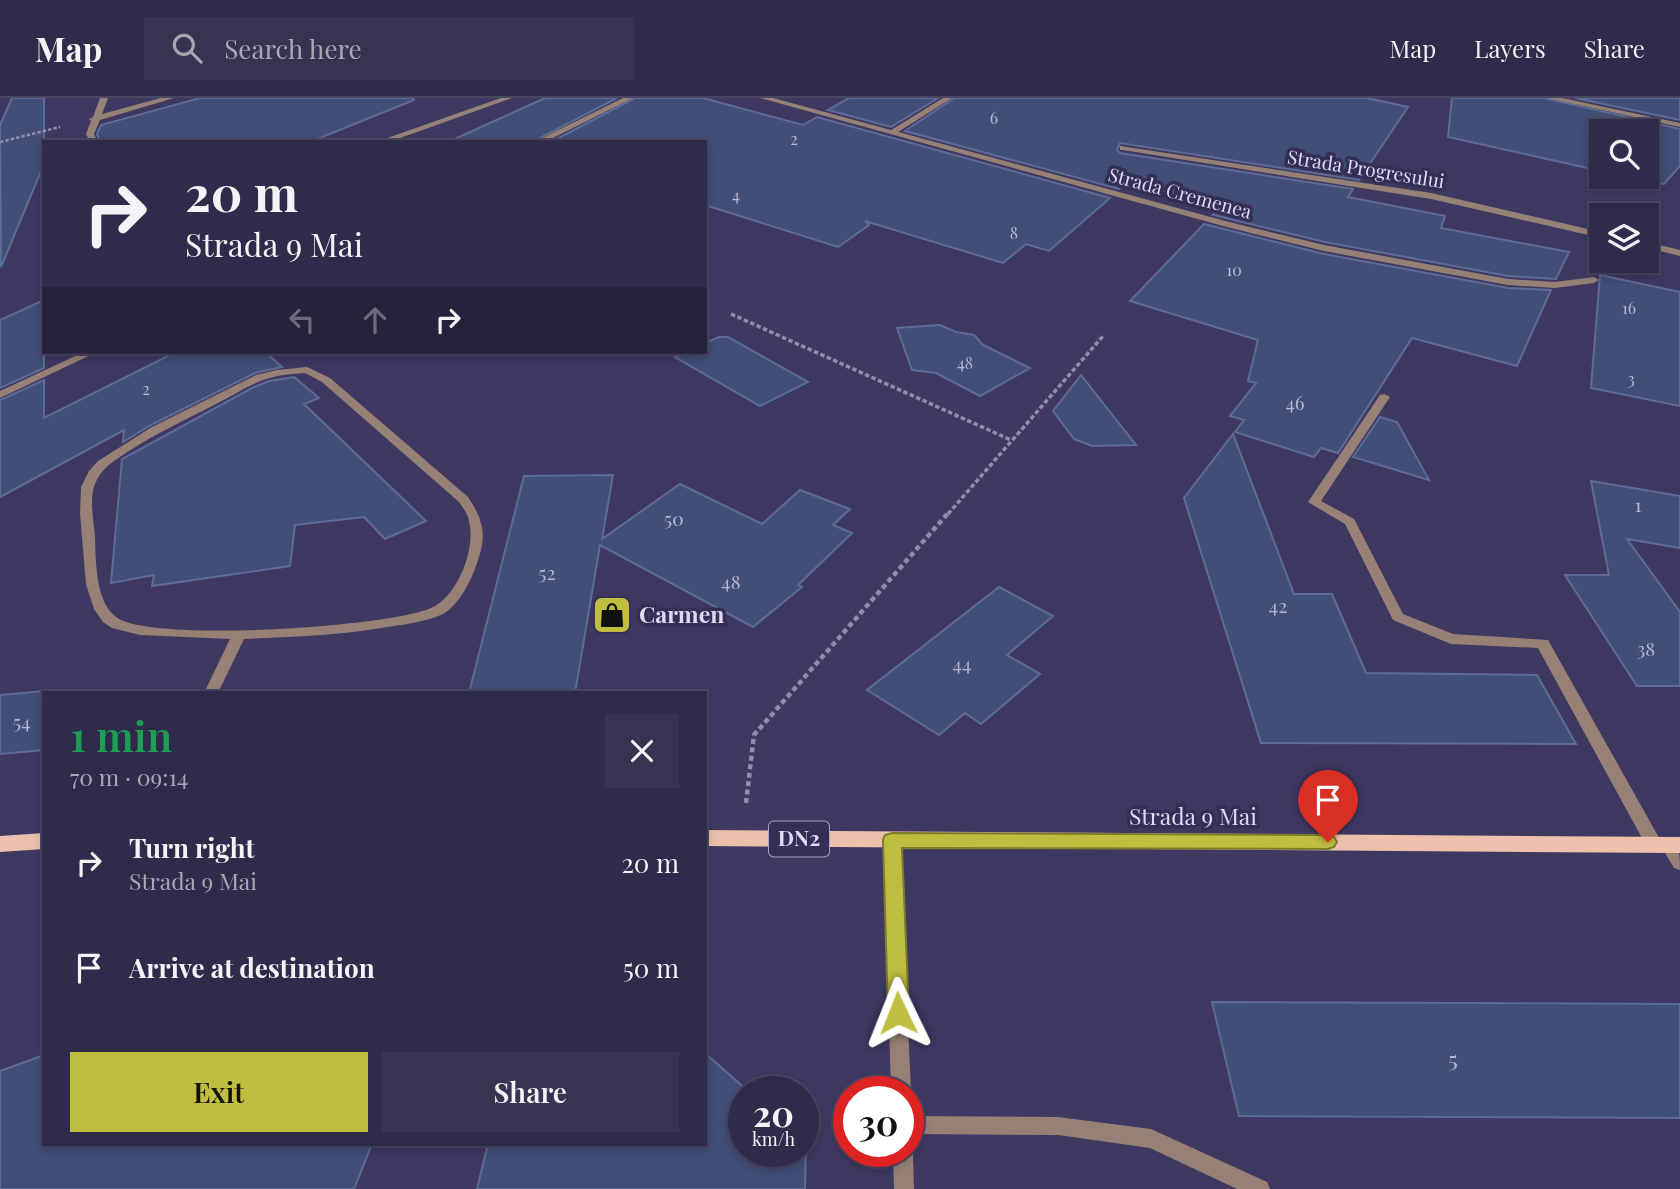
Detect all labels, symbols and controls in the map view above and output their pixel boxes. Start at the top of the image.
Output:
search box [144,17,634,80]
text: Map [35,26,102,70]
icon: search [168,29,206,67]
text: Search here [224,31,362,66]
text: Map [1390,32,1436,64]
text: Layers [1474,32,1546,64]
text: Share [1584,32,1645,64]
house number: 6 [990,107,998,128]
map controls [1589,119,1659,273]
button: search [1589,119,1659,189]
house number: 2 [790,128,798,149]
street label: Strada Progresului [1286,143,1447,193]
text: 20 m [185,159,298,224]
street label: Strada Cremenea [1106,160,1255,224]
icon: right [70,168,161,259]
house number: 4 [732,184,740,205]
button: layers [1589,203,1659,273]
text: Strada 9 Mai [185,222,363,265]
house number: 8 [1010,222,1018,243]
house number: 10 [1226,259,1242,280]
house number: 16 [1622,297,1636,318]
icon: left [283,301,321,339]
icon: ahead [356,301,394,339]
icon: right [429,301,467,339]
house number: 48 [957,352,973,373]
house number: 3 [1627,368,1635,389]
house number: 2 [142,378,150,399]
house number: 46 [1285,389,1305,415]
house number: 1 [1634,491,1642,517]
house number: 50 [664,505,684,531]
house number: 52 [539,559,556,585]
house number: 48 [721,568,741,594]
house number: 42 [1269,592,1287,618]
shop icon: Carmen [591,594,633,636]
place label: Carmen [639,598,724,629]
house number: 38 [1637,635,1655,661]
house number: 44 [953,650,971,676]
text: 1 min [70,707,172,763]
house number: 54 [13,708,31,734]
button: close [605,714,679,788]
text: 70 m · 09:14 [70,761,188,792]
pin [1298,770,1358,842]
icon: arrive [1309,781,1347,819]
street label: Strada 9 Mai [1129,800,1257,831]
road number: DN2 [769,822,829,856]
text: Turn right [129,830,255,865]
icon: right [70,844,108,882]
text: 20 m [621,845,679,880]
text: Strada 9 Mai [129,865,257,896]
icon: arrive [70,949,108,987]
text: Arrive at destination [129,950,375,985]
text: 50 m [623,950,679,985]
position arrow [861,976,935,1050]
house number: 5 [1448,1043,1458,1074]
button: Exit [70,1052,368,1132]
button: Share [382,1052,679,1132]
speed limit sign: 30 [833,1076,924,1167]
text: 20 [753,1089,794,1136]
text: km/h [752,1127,795,1151]

